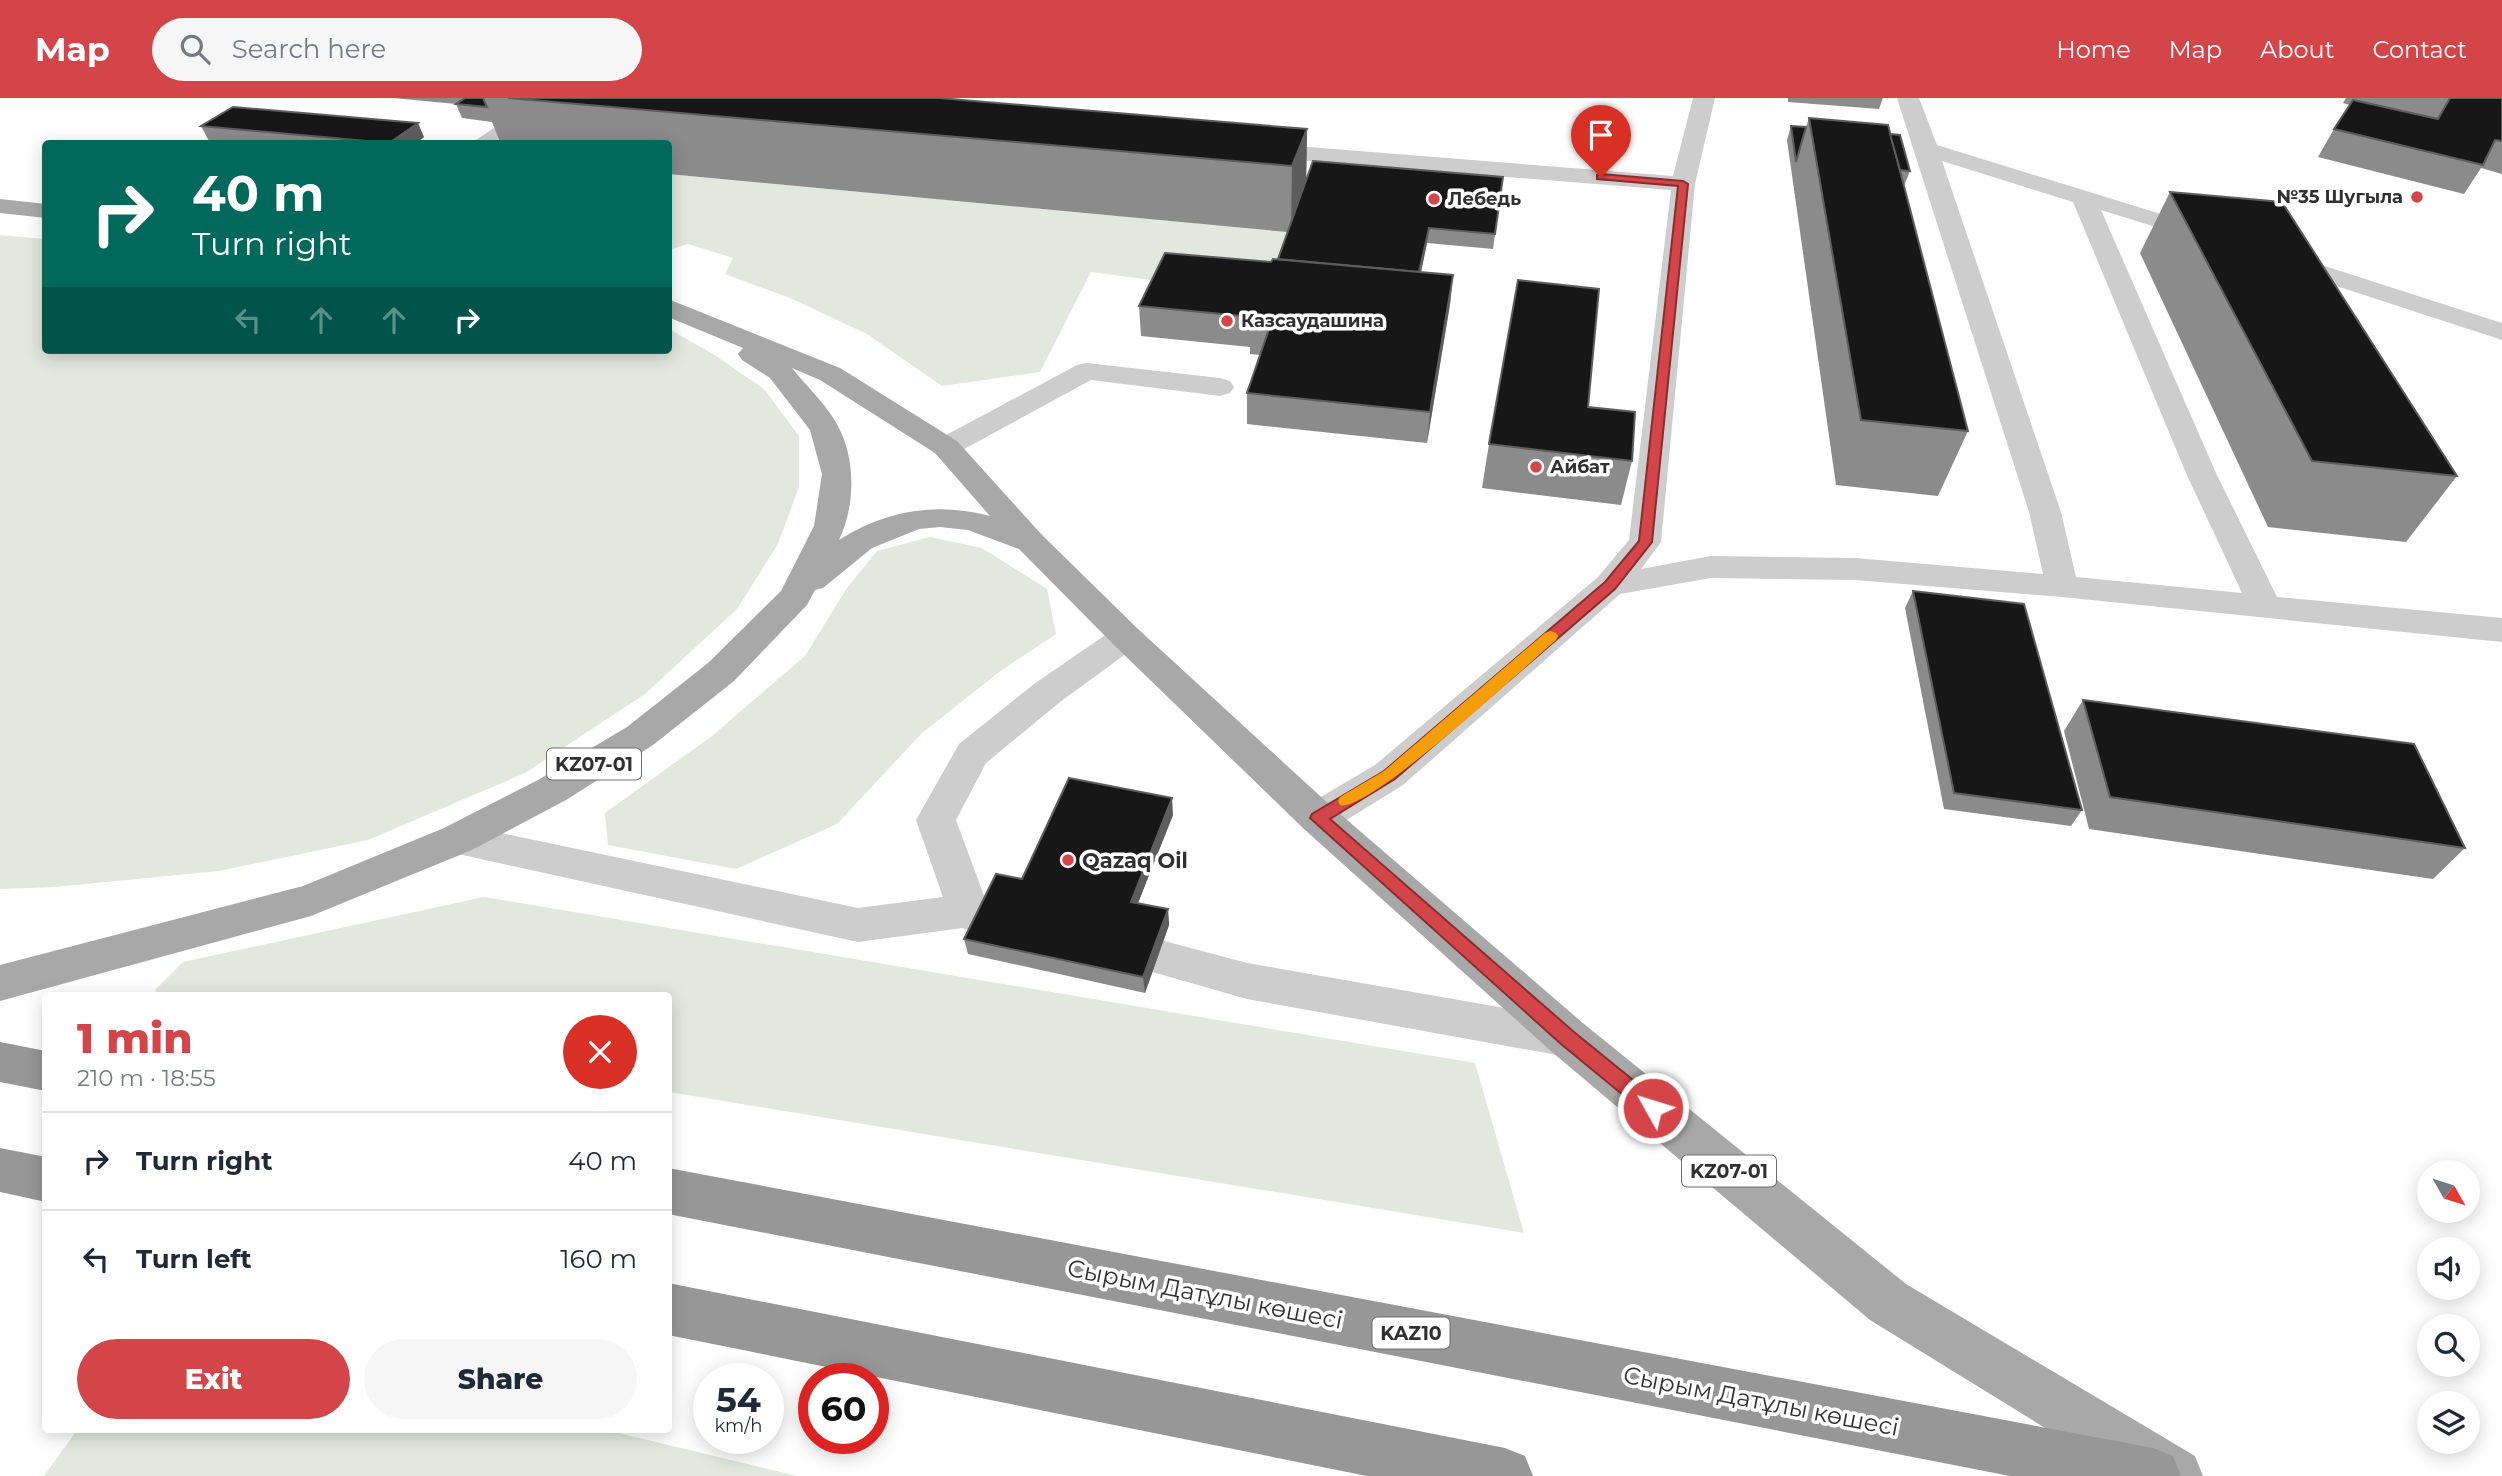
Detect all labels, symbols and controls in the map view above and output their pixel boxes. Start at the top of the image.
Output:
search box [152,18,642,81]
text: Map [35,29,110,69]
icon: search [176,30,214,68]
text: Search here [232,33,386,65]
text: Home [2056,35,2131,64]
text: Map [2169,35,2222,64]
text: About [2260,35,2334,64]
text: Contact [2372,35,2467,64]
pin [1571,105,1631,177]
icon: arrive [1582,116,1620,154]
text: 40 m [192,164,324,223]
icon: right [77,168,168,259]
place label: №35 Шугыла [2276,186,2403,208]
place label: Лебедь [1448,188,1521,210]
marker: №35 Шугыла [2409,189,2425,205]
marker: Лебедь [1426,191,1442,207]
text: Turn right [192,224,352,263]
icon: left [229,301,267,339]
icon: ahead [302,301,340,339]
icon: ahead [375,301,413,339]
icon: right [448,301,486,339]
place label: Казсаудашина [1241,310,1384,332]
marker: Казсаудашина [1219,313,1235,329]
place label: Айбат [1550,456,1610,478]
marker: Айбат [1528,459,1544,475]
road number: KZ07-01 [547,748,641,779]
place label: Qazaq Oil [1082,848,1188,873]
marker: Qazaq Oil [1060,852,1076,868]
text: 1 min [77,1012,193,1064]
button: close [563,1015,637,1089]
text: 210 m · 18:55 [77,1064,216,1092]
position arrow [1616,1071,1690,1145]
icon: right [77,1142,115,1180]
text: Turn right [136,1145,272,1177]
text: 40 m [568,1145,637,1177]
road number: KZ07-01 [1682,1156,1776,1186]
north arrow [2417,1160,2480,1223]
map controls [2417,1160,2480,1454]
button: sound [2417,1237,2480,1300]
icon: left [77,1240,115,1278]
text: Turn left [136,1243,252,1275]
text: 160 m [560,1243,637,1275]
street label: Сырым Датұлы көшесі [1065,1253,1345,1335]
button: search [2417,1314,2480,1377]
road number: KAZ10 [1372,1317,1450,1348]
button: Exit [77,1339,350,1419]
button: Share [364,1339,637,1419]
street label: Сырым Датұлы көшесі [1621,1360,1901,1442]
speed limit sign: 60 [798,1363,889,1454]
text: 54 [716,1378,761,1421]
button: layers [2417,1391,2480,1454]
text: km/h [714,1415,763,1437]

